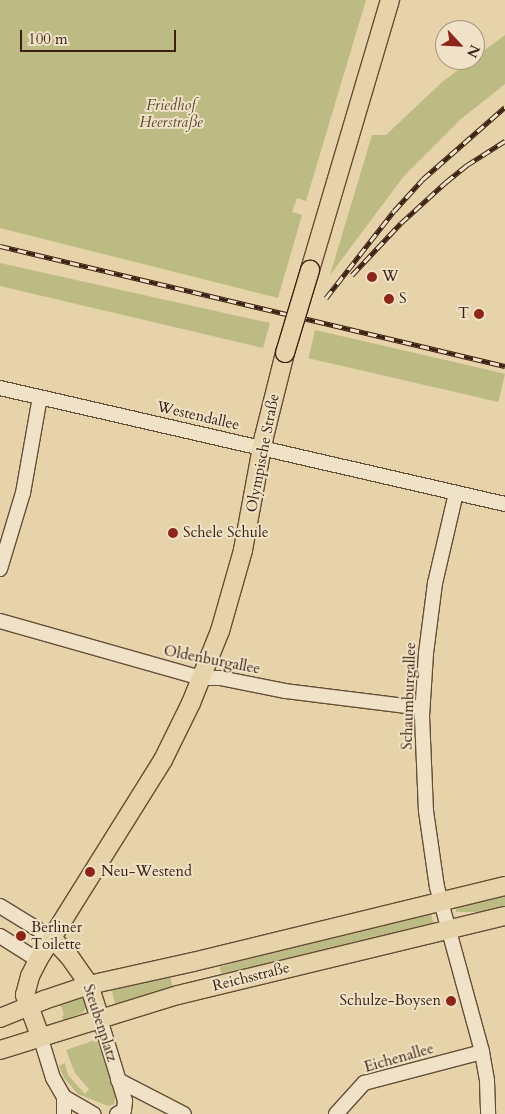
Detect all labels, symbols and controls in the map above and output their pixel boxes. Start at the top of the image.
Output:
scale bar [22,20,179,52]
north arrow [435,20,485,70]
text: 100 m [28,29,68,49]
text: N [462,42,484,61]
park label: Friedhof Heerstraße [139,96,203,131]
place label: W [382,268,399,286]
marker: W [366,271,378,283]
place label: S [399,290,407,308]
marker: S [383,293,395,305]
place label: T [458,305,469,323]
marker: T [473,308,485,320]
street label: Olympische Straße [243,392,283,514]
street label: Westendallee [155,398,241,434]
place label: Schele Schule [183,524,269,542]
marker: Schele Schule [167,527,179,539]
street label: Oldenburgallee [162,642,262,678]
street label: Schaumburgallee [398,642,420,750]
place label: Neu-Westend [101,863,192,881]
marker: Neu-Westend [83,865,97,879]
place label: Berliner Toilette [31,918,82,953]
marker: Berliner Toilette [15,930,27,942]
street label: Reichsstraße [211,959,291,995]
street label: Steubenplatz [79,982,121,1064]
place label: Schulze-Boysen [340,992,441,1010]
marker: Schulze-Boysen [445,995,457,1007]
street label: Eichenallee [362,1039,436,1077]

